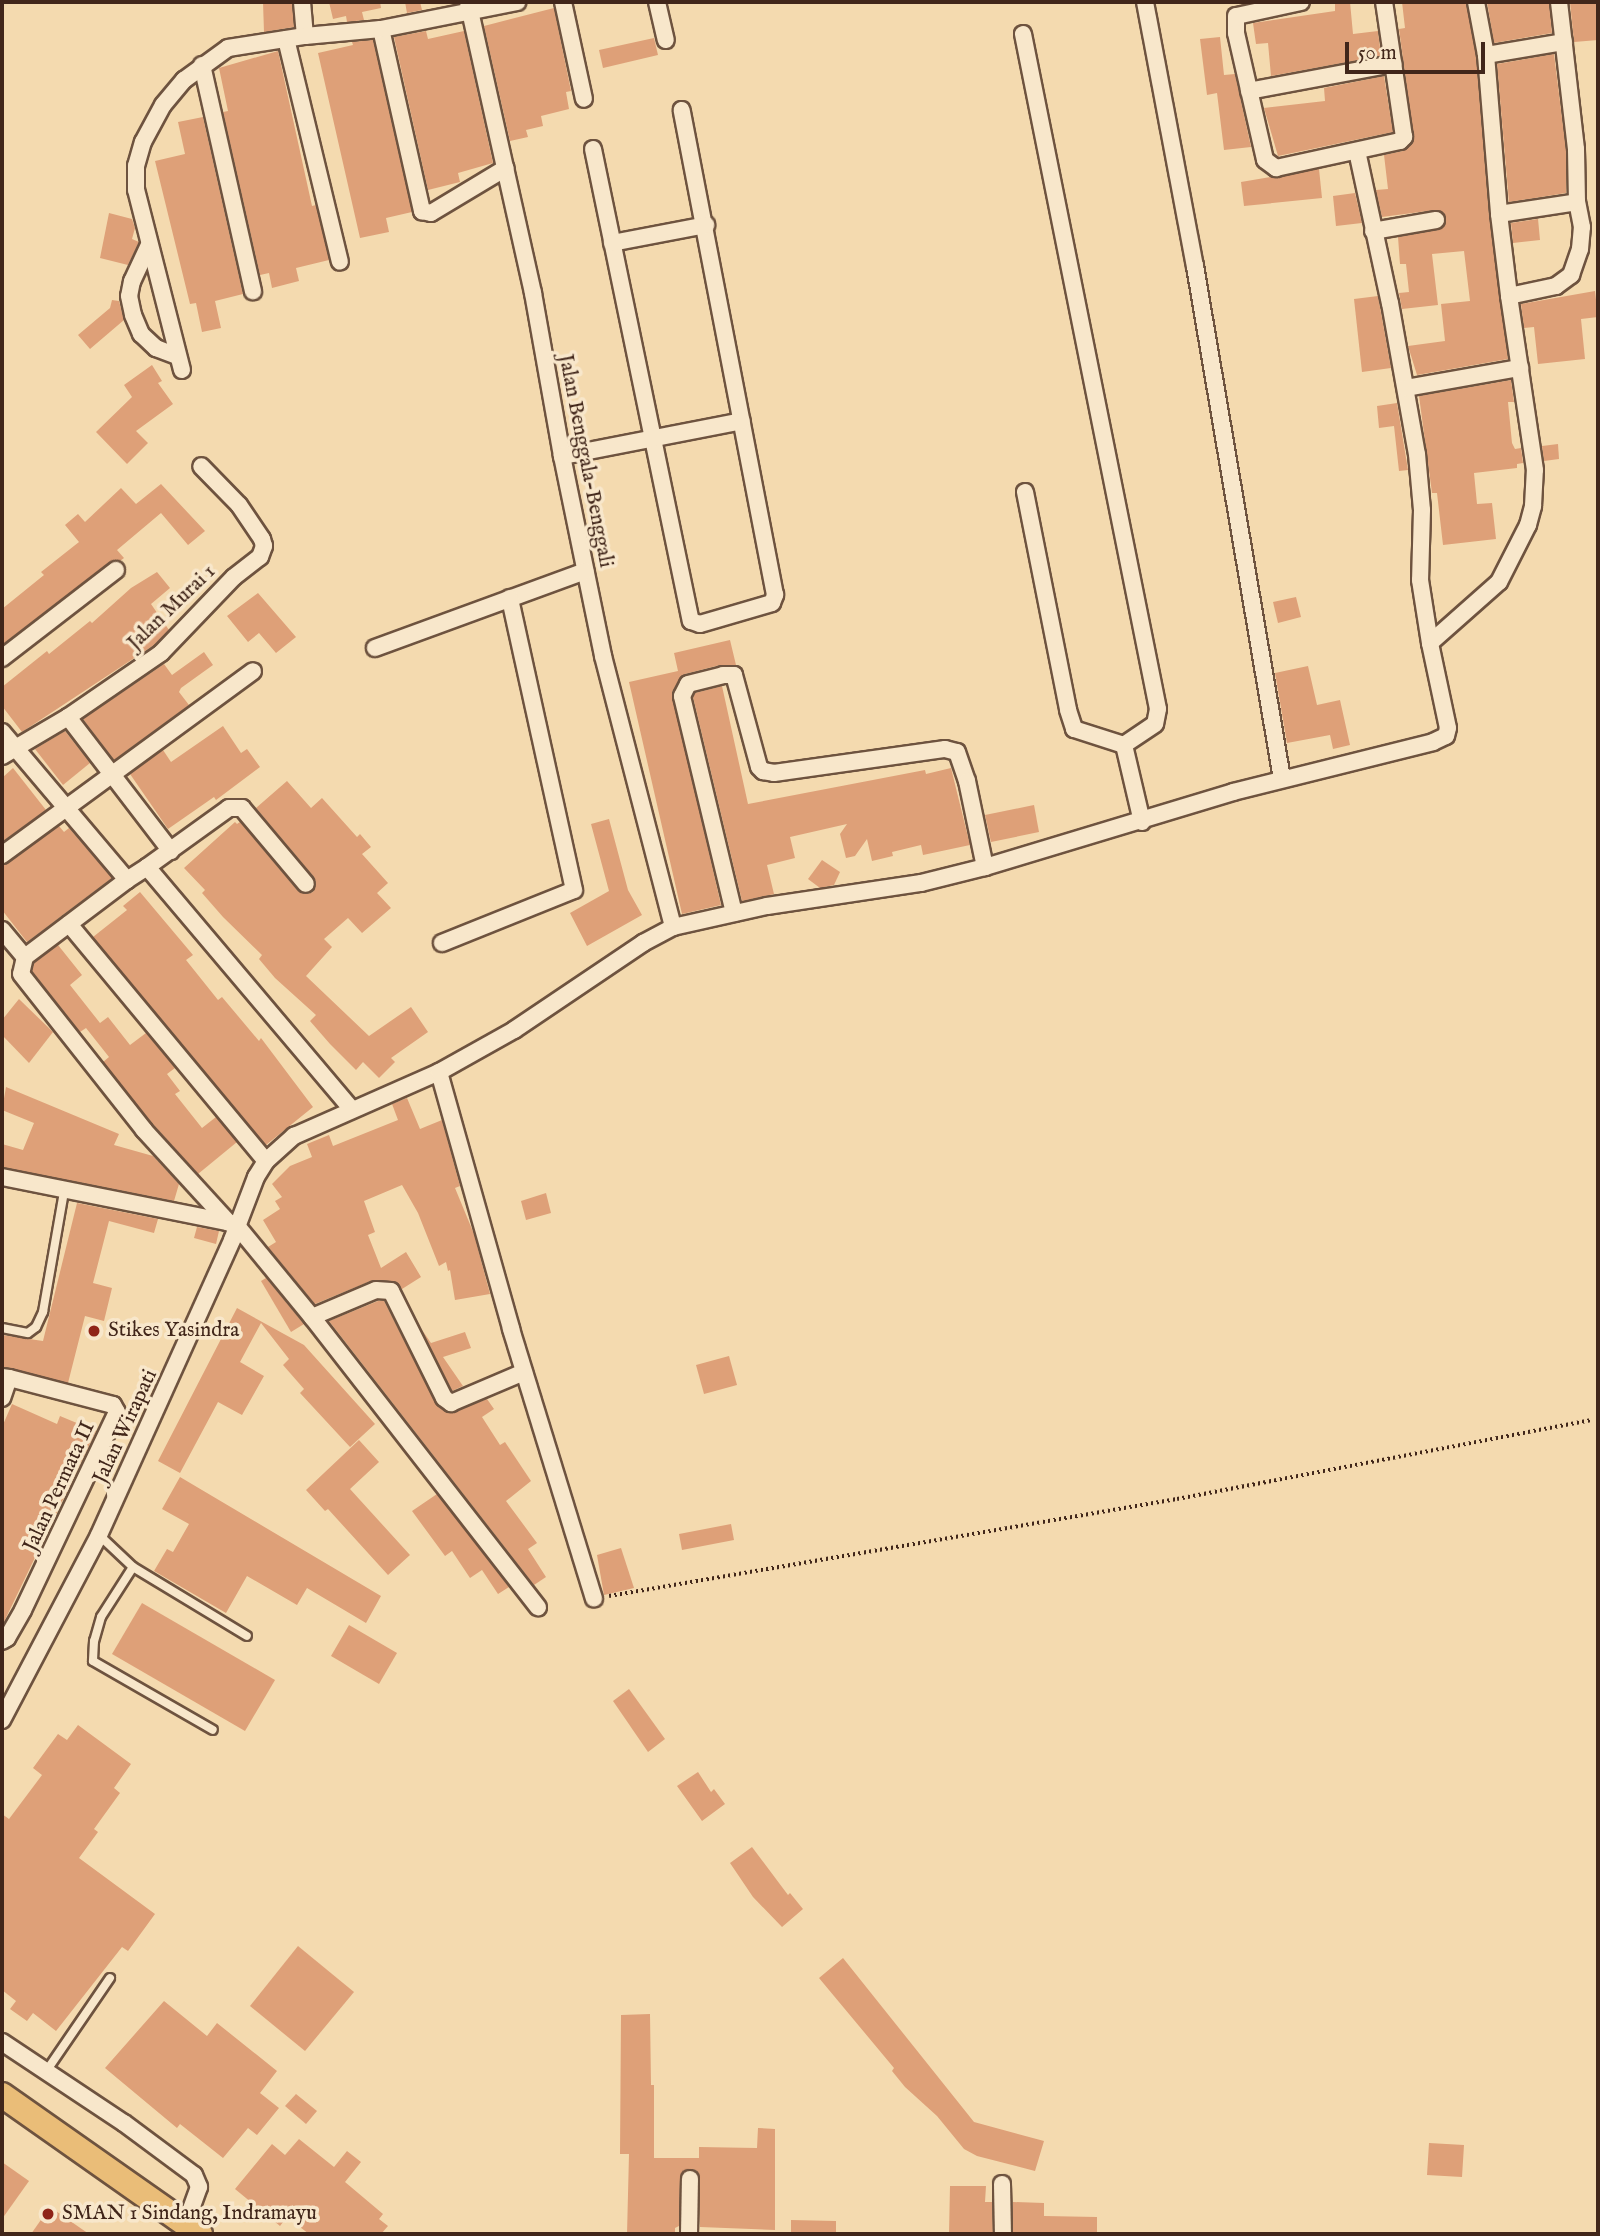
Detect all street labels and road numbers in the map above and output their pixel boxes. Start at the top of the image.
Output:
street label: Jalan Benggala-Benggali [552,352,618,570]
street label: Jalan Murai 1 [123,560,221,656]
street label: Jalan Wirapati [89,1366,163,1488]
street label: Jalan Permata II [19,1418,101,1556]

